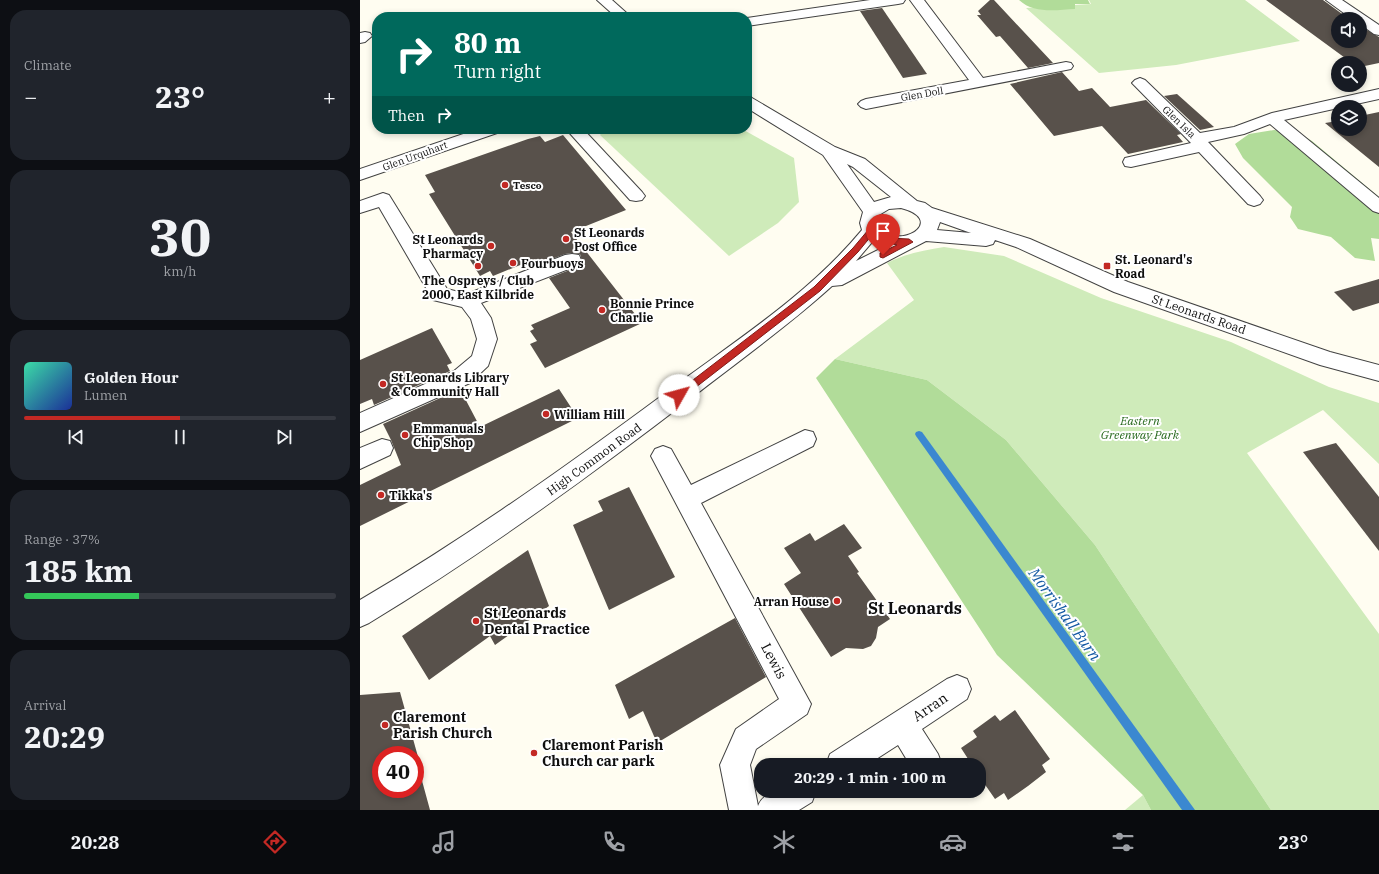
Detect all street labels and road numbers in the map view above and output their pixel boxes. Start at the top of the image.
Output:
street label: Glen Doll [900,84,944,104]
street label: Glen Isla [1160,103,1199,141]
street label: Glen Urquhart [381,138,450,174]
street label: St Leonards Road [1150,291,1248,337]
street label: High Common Road [544,420,644,498]
street label: Lewis [757,640,791,682]
street label: Arran [909,689,951,725]

